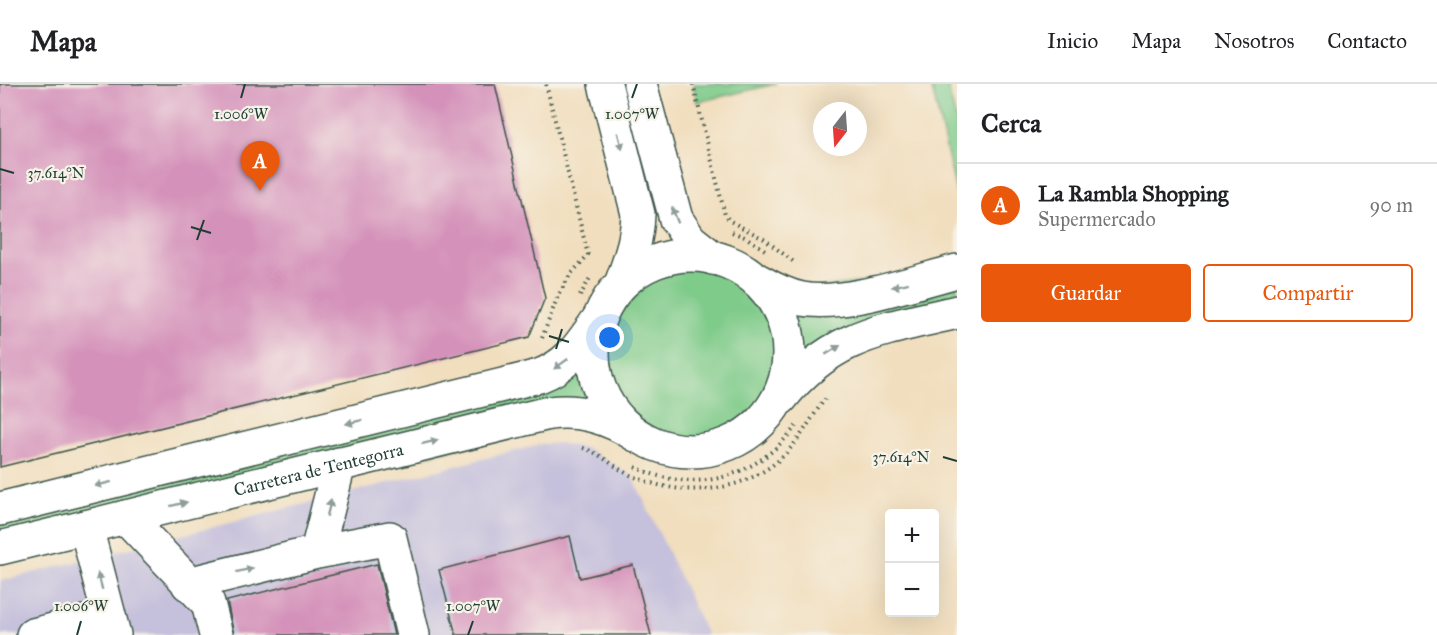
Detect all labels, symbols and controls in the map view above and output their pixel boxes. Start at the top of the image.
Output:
text: Mapa [30,24,97,59]
text: Inicio [1047,28,1098,54]
text: Mapa [1131,28,1181,54]
text: Nosotros [1214,28,1294,54]
text: Contacto [1327,28,1407,54]
north arrow [813,102,867,156]
text: 1.006°W [214,105,269,123]
text: 1.007°W [605,105,660,123]
text: Cerca [981,107,1041,139]
one-way arrow [615,131,625,150]
pin: A [240,141,280,191]
text: 37.614°N [28,164,85,182]
text: La Rambla Shopping [1038,180,1228,207]
text: A [994,193,1007,217]
text: 90 m [1370,193,1413,217]
one-way arrow [670,206,679,224]
text: Supermercado [1038,207,1156,231]
button: Guardar [981,264,1191,322]
button: Compartir [1203,264,1413,322]
one-way arrow [891,281,909,291]
your location [595,323,624,352]
one-way arrow [825,344,841,355]
one-way arrow [553,358,569,370]
one-way arrow [344,417,363,427]
one-way arrow [420,437,439,447]
street label: Carretera de Tentegorra [231,438,406,501]
text: 37.614°N [873,448,930,466]
one-way arrow [94,479,112,489]
one-way arrow [170,498,188,508]
one-way arrow [324,499,334,517]
map controls [885,509,939,617]
button: + [885,509,939,563]
button: − [885,563,939,617]
one-way arrow [235,564,254,574]
one-way arrow [95,572,104,590]
text: 1.006°W [54,597,109,615]
text: 1.007°W [446,597,501,615]

